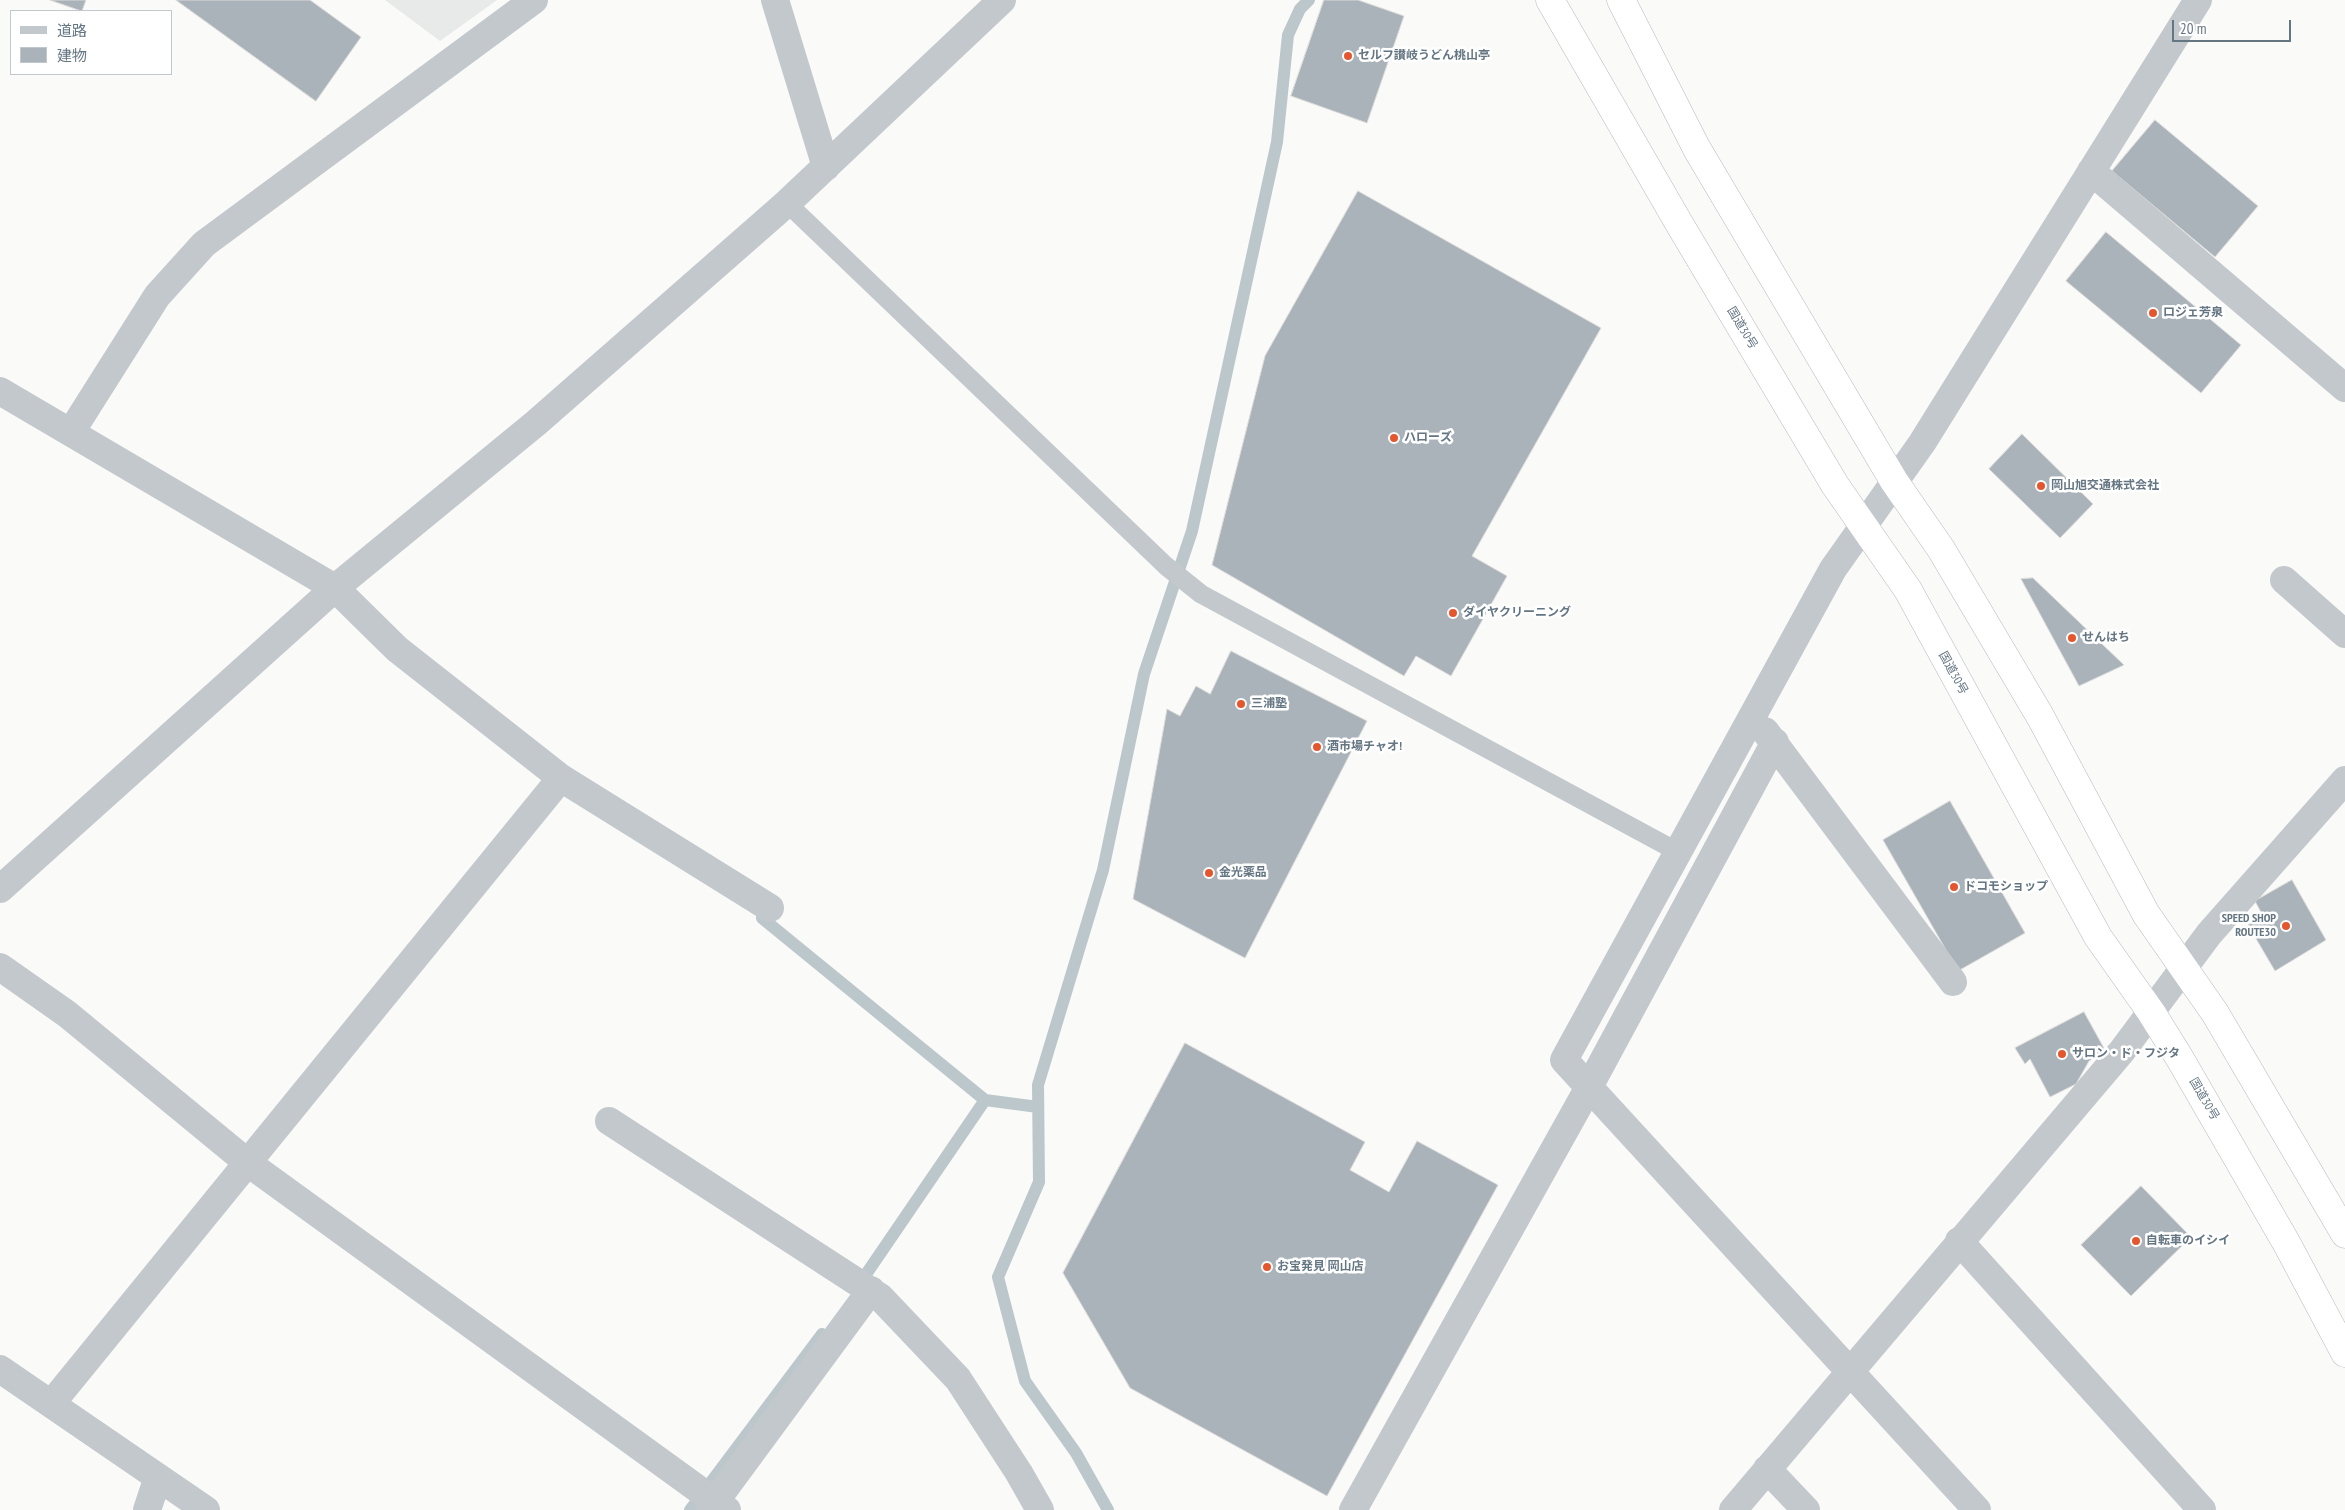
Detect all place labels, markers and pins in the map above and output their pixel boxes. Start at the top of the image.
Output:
place label: セルフ讃岐うどん桃山亭 [1358,49,1490,63]
marker: セルフ讃岐うどん桃山亭 [1342,50,1354,62]
place label: ロジェ芳泉 [2163,306,2223,320]
marker: ロジェ芳泉 [2147,307,2159,319]
place label: ハローズ [1404,431,1452,445]
marker: ハローズ [1388,432,1400,444]
place label: 岡山旭交通株式会社 [2051,479,2159,493]
marker: 岡山旭交通株式会社 [2035,480,2047,492]
place label: ダイヤクリーニング [1463,606,1571,620]
marker: ダイヤクリーニング [1447,607,1459,619]
place label: せんはち [2082,631,2130,645]
marker: せんはち [2066,632,2078,644]
place label: 三浦塾 [1251,697,1287,711]
marker: 三浦塾 [1235,698,1247,710]
place label: 酒市場チャオ! [1327,740,1402,754]
marker: 酒市場チャオ! [1311,741,1323,753]
place label: 金光薬品 [1219,866,1267,880]
marker: 金光薬品 [1203,867,1215,879]
place label: ドコモショップ [1964,880,2048,894]
marker: ドコモショップ [1948,881,1960,893]
place label: SPEED SHOP ROUTE30 [2222,912,2276,940]
marker: SPEED SHOP ROUTE30 [2280,920,2292,932]
place label: サロン・ド・フジタ [2072,1047,2180,1061]
marker: サロン・ド・フジタ [2056,1048,2068,1060]
place label: 自転車のイシイ [2146,1234,2230,1248]
marker: 自転車のイシイ [2130,1235,2142,1247]
place label: お宝発見 岡山店 [1277,1260,1363,1274]
marker: お宝発見 岡山店 [1261,1261,1273,1273]

